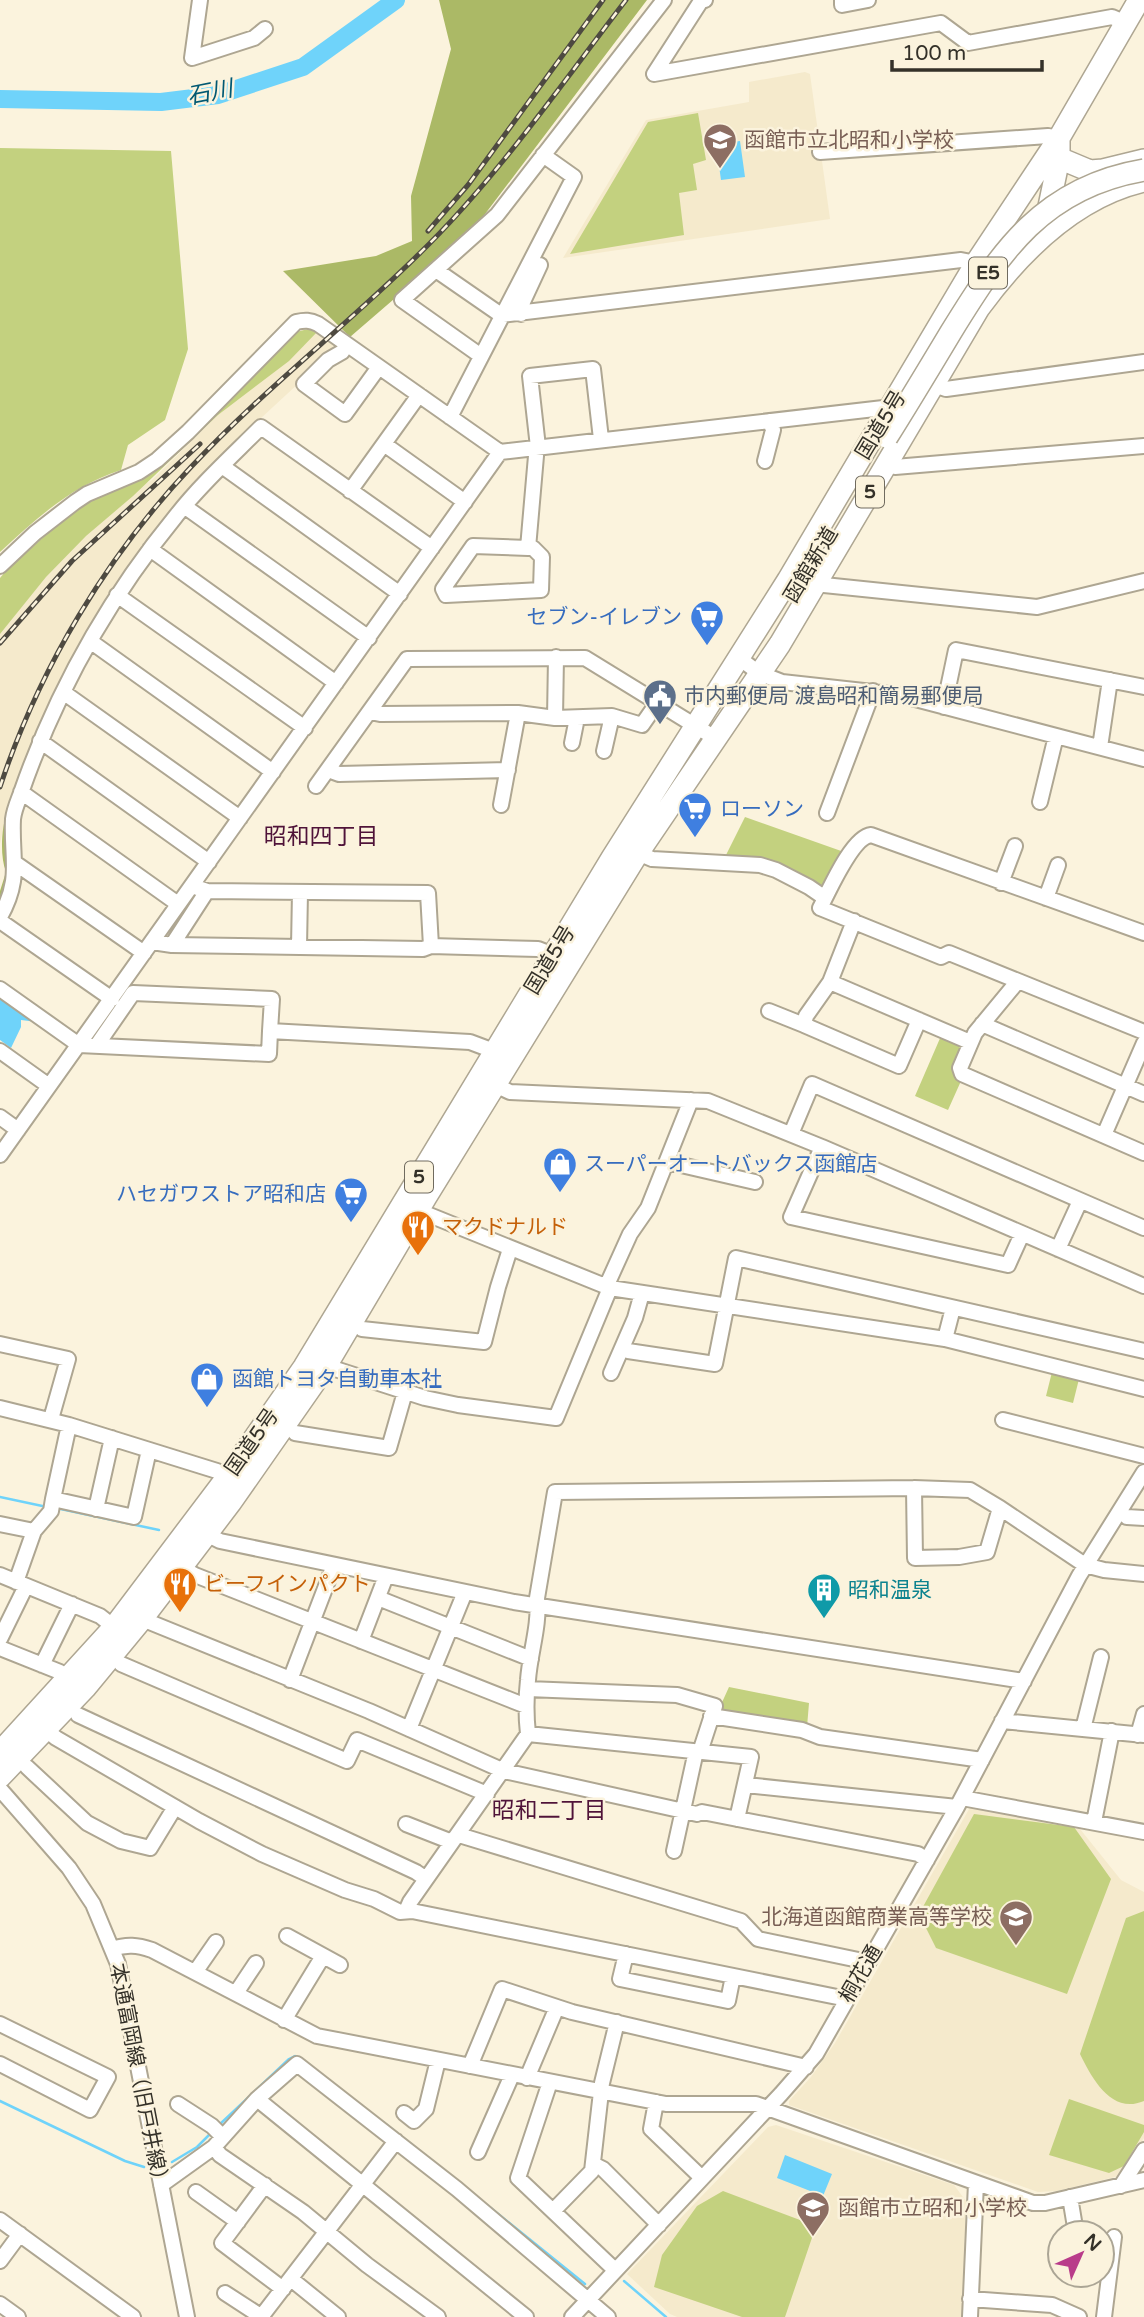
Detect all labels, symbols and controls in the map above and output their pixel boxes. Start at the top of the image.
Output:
scale bar [892,28,1042,72]
text: 100 m [902,41,966,66]
water label: 石川 [185,74,238,111]
school or university icon: 函館市立北昭和小学校 [701,121,739,170]
place label: 函館市立北昭和小学校 [744,128,954,153]
road number: E5 [969,258,1007,288]
street label: 国道5号 [851,386,911,464]
road number: 5 [856,477,884,508]
street label: 函館新道 [779,523,843,607]
supermarket icon: セブン-イレブン [688,598,726,647]
place label: セブン-イレブン [526,605,682,630]
public building icon: 市内郵便局 渡島昭和簡易郵便局 [641,677,679,726]
place label: 市内郵便局 渡島昭和簡易郵便局 [684,684,983,709]
supermarket icon: ローソン [676,790,714,839]
place label: ローソン [720,797,804,822]
district label: 昭和四丁目 [264,823,379,851]
street label: 国道5号 [520,921,580,999]
shop icon: スーパーオートバックス函館店 [541,1145,579,1194]
place label: スーパーオートバックス函館店 [584,1152,877,1177]
road number: 5 [405,1162,433,1192]
supermarket icon: ハセガワストア昭和店 [332,1175,370,1224]
place label: ハセガワストア昭和店 [116,1182,326,1207]
restaurant icon: マクドナルド [399,1208,437,1257]
place label: マクドナルド [442,1215,568,1240]
shop icon: 函館トヨタ自動車本社 [188,1360,226,1409]
place label: 函館トヨタ自動車本社 [232,1367,442,1392]
street label: 国道5号 [220,1404,284,1480]
restaurant icon: ビーフインパクト [161,1565,199,1614]
building icon: 昭和温泉 [805,1571,843,1620]
place label: ビーフインパクト [204,1572,371,1597]
place label: 昭和温泉 [848,1578,932,1603]
district label: 昭和二丁目 [492,1797,607,1825]
school or university icon: 北海道函館商業高等学校 [997,1898,1035,1947]
place label: 北海道函館商業高等学校 [761,1905,992,1930]
street label: 桐花通 [834,1940,888,2008]
street label: 本通富岡線（旧戸井線） [105,1961,173,2193]
school or university icon: 函館市立昭和小学校 [794,2189,832,2238]
place label: 函館市立昭和小学校 [838,2196,1027,2221]
north arrow [1046,2219,1116,2289]
text: N [1079,2230,1105,2256]

